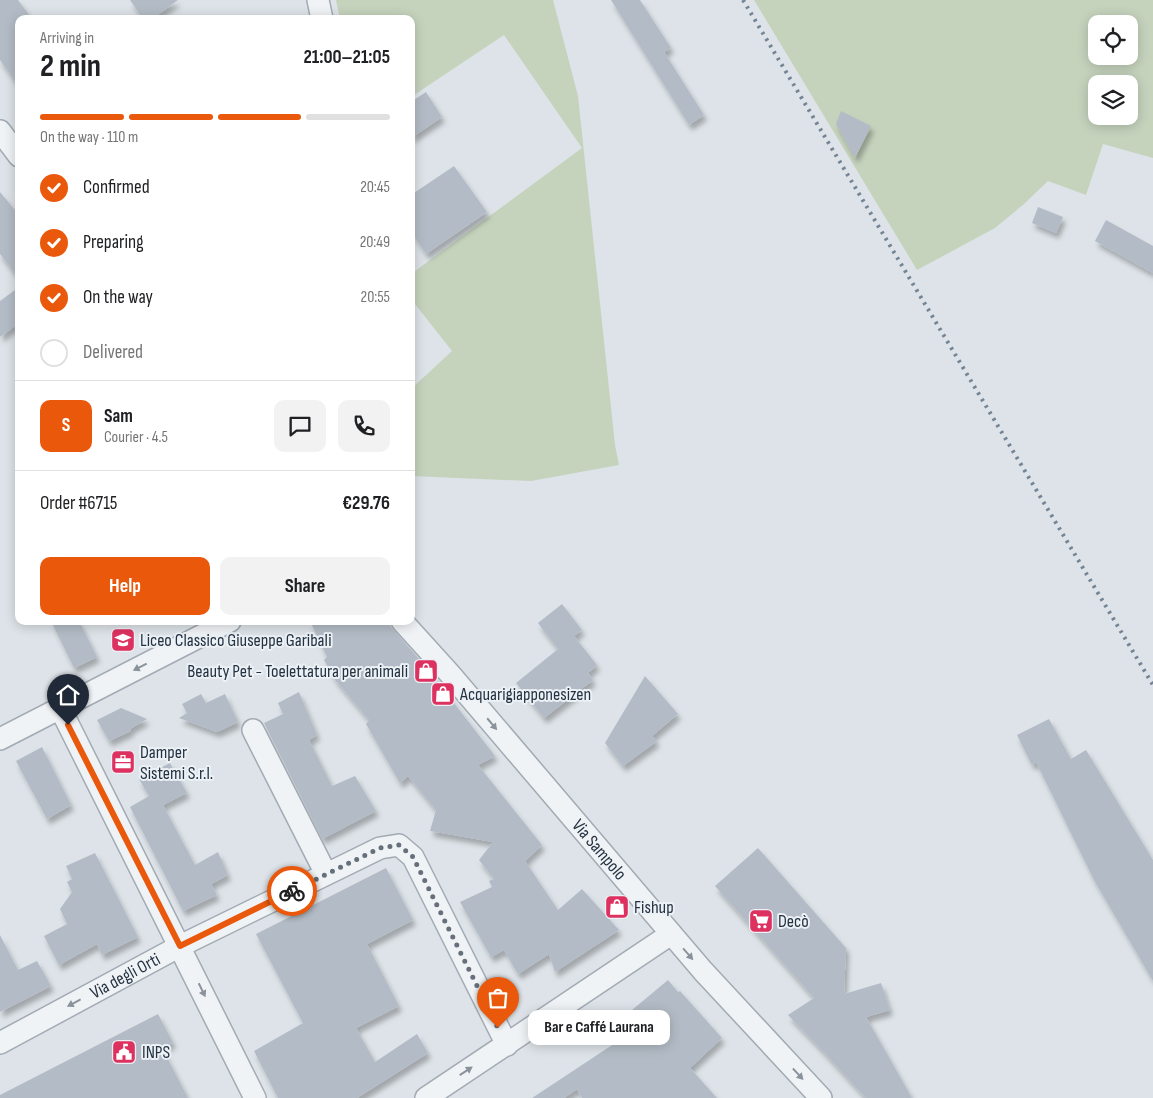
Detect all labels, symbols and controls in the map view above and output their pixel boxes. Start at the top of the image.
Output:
map controls [1088,15,1138,125]
button: locate [1088,15,1138,65]
text: Arriving in [40,29,94,48]
text: 21:00–21:05 [303,46,390,69]
text: 2 min [40,47,101,86]
button: layers [1088,75,1138,125]
text: On the way · 110 m [40,128,138,147]
icon: check [40,174,68,202]
text: Confirmed [83,176,150,199]
text: 20:45 [360,178,390,197]
icon: check [40,229,68,257]
text: Preparing [83,231,144,254]
text: 20:49 [360,233,390,252]
icon: check [40,284,68,312]
text: On the way [83,286,153,309]
text: 20:55 [361,288,390,307]
text: Delivered [83,341,143,364]
button: chat [274,400,326,452]
button: phone [338,400,390,452]
text: Sam [104,405,133,428]
text: S [62,414,70,437]
text: Courier · 4.5 [104,428,168,447]
text: Order #6715 [40,492,117,515]
text: €29.76 [342,492,390,515]
button: Help [40,557,210,615]
button: Share [220,557,390,615]
school or university icon: Liceo Classico Giuseppe Garibali [110,627,136,653]
place label: Liceo Classico Giuseppe Garibali [140,630,332,651]
shop icon: Beauty Pet - Toelettatura per animali [413,658,439,684]
place label: Beauty Pet - Toelettatura per animali [187,661,408,682]
one-way arrow [132,663,147,671]
pin [47,674,89,725]
icon: home [54,681,82,709]
shop icon: Acquarigiapponesizen [430,681,456,707]
place label: Acquarigiapponesizen [459,684,591,705]
one-way arrow [487,717,498,730]
place label: Damper Sistemi S.r.l. [140,742,213,784]
office icon: Damper Sistemi S.r.l. [110,749,136,775]
street label: Via Sampolo [568,815,631,884]
courier [267,866,317,916]
icon: bike [278,877,306,905]
shop icon: Fishup [604,894,630,920]
place label: Fishup [634,897,674,918]
supermarket icon: Decò [748,908,774,934]
place label: Decò [778,911,809,932]
one-way arrow [683,947,694,960]
street label: Via degli Orti [86,948,164,1003]
pin [477,977,519,1028]
one-way arrow [198,983,206,997]
icon: bag [484,984,512,1012]
one-way arrow [67,999,81,1007]
callout: Bar e Caffé Laurana [528,1010,670,1046]
text: Bar e Caffé Laurana [544,1018,654,1037]
public building icon: INPS [111,1039,137,1065]
place label: INPS [142,1042,170,1063]
one-way arrow [460,1067,473,1076]
one-way arrow [792,1067,804,1079]

